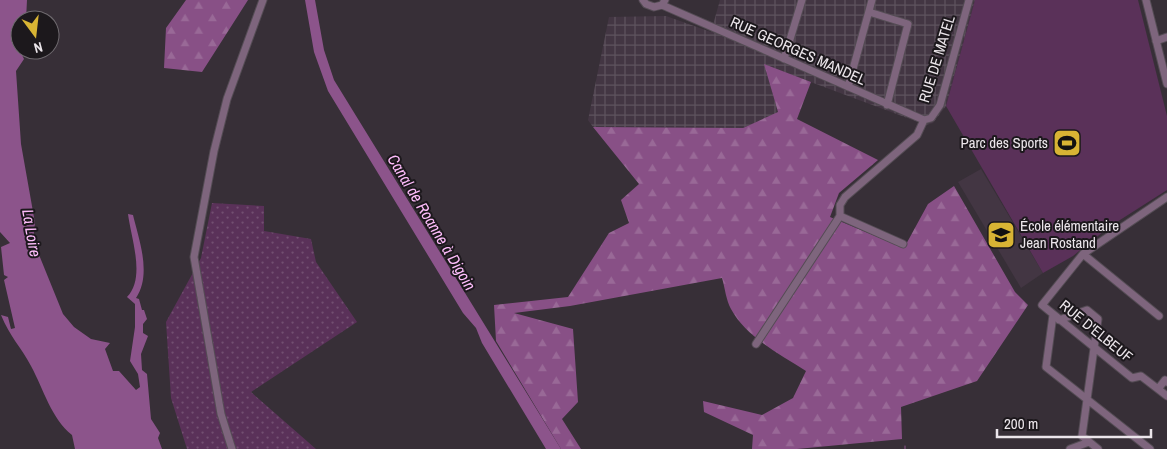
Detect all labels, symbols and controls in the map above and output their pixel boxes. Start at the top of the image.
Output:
north arrow [10,10,60,60]
street label: RUE GEORGES MANDEL [727,11,869,90]
street label: RUE DE MATEL [913,13,960,105]
text: N [32,38,45,57]
sports icon: Parc des Sports [1052,128,1082,158]
place label: Parc des Sports [960,132,1048,153]
water label: Canal de Roanne à Digoin [383,150,481,294]
water label: La Loire [17,207,47,259]
place label: École élémentaire Jean Rostand [1020,215,1119,253]
school or university icon: École élémentaire Jean Rostand [986,220,1016,250]
street label: RUE D'ELBEUF [1055,295,1137,367]
scale bar [997,406,1151,438]
text: 200 m [1004,413,1038,434]

